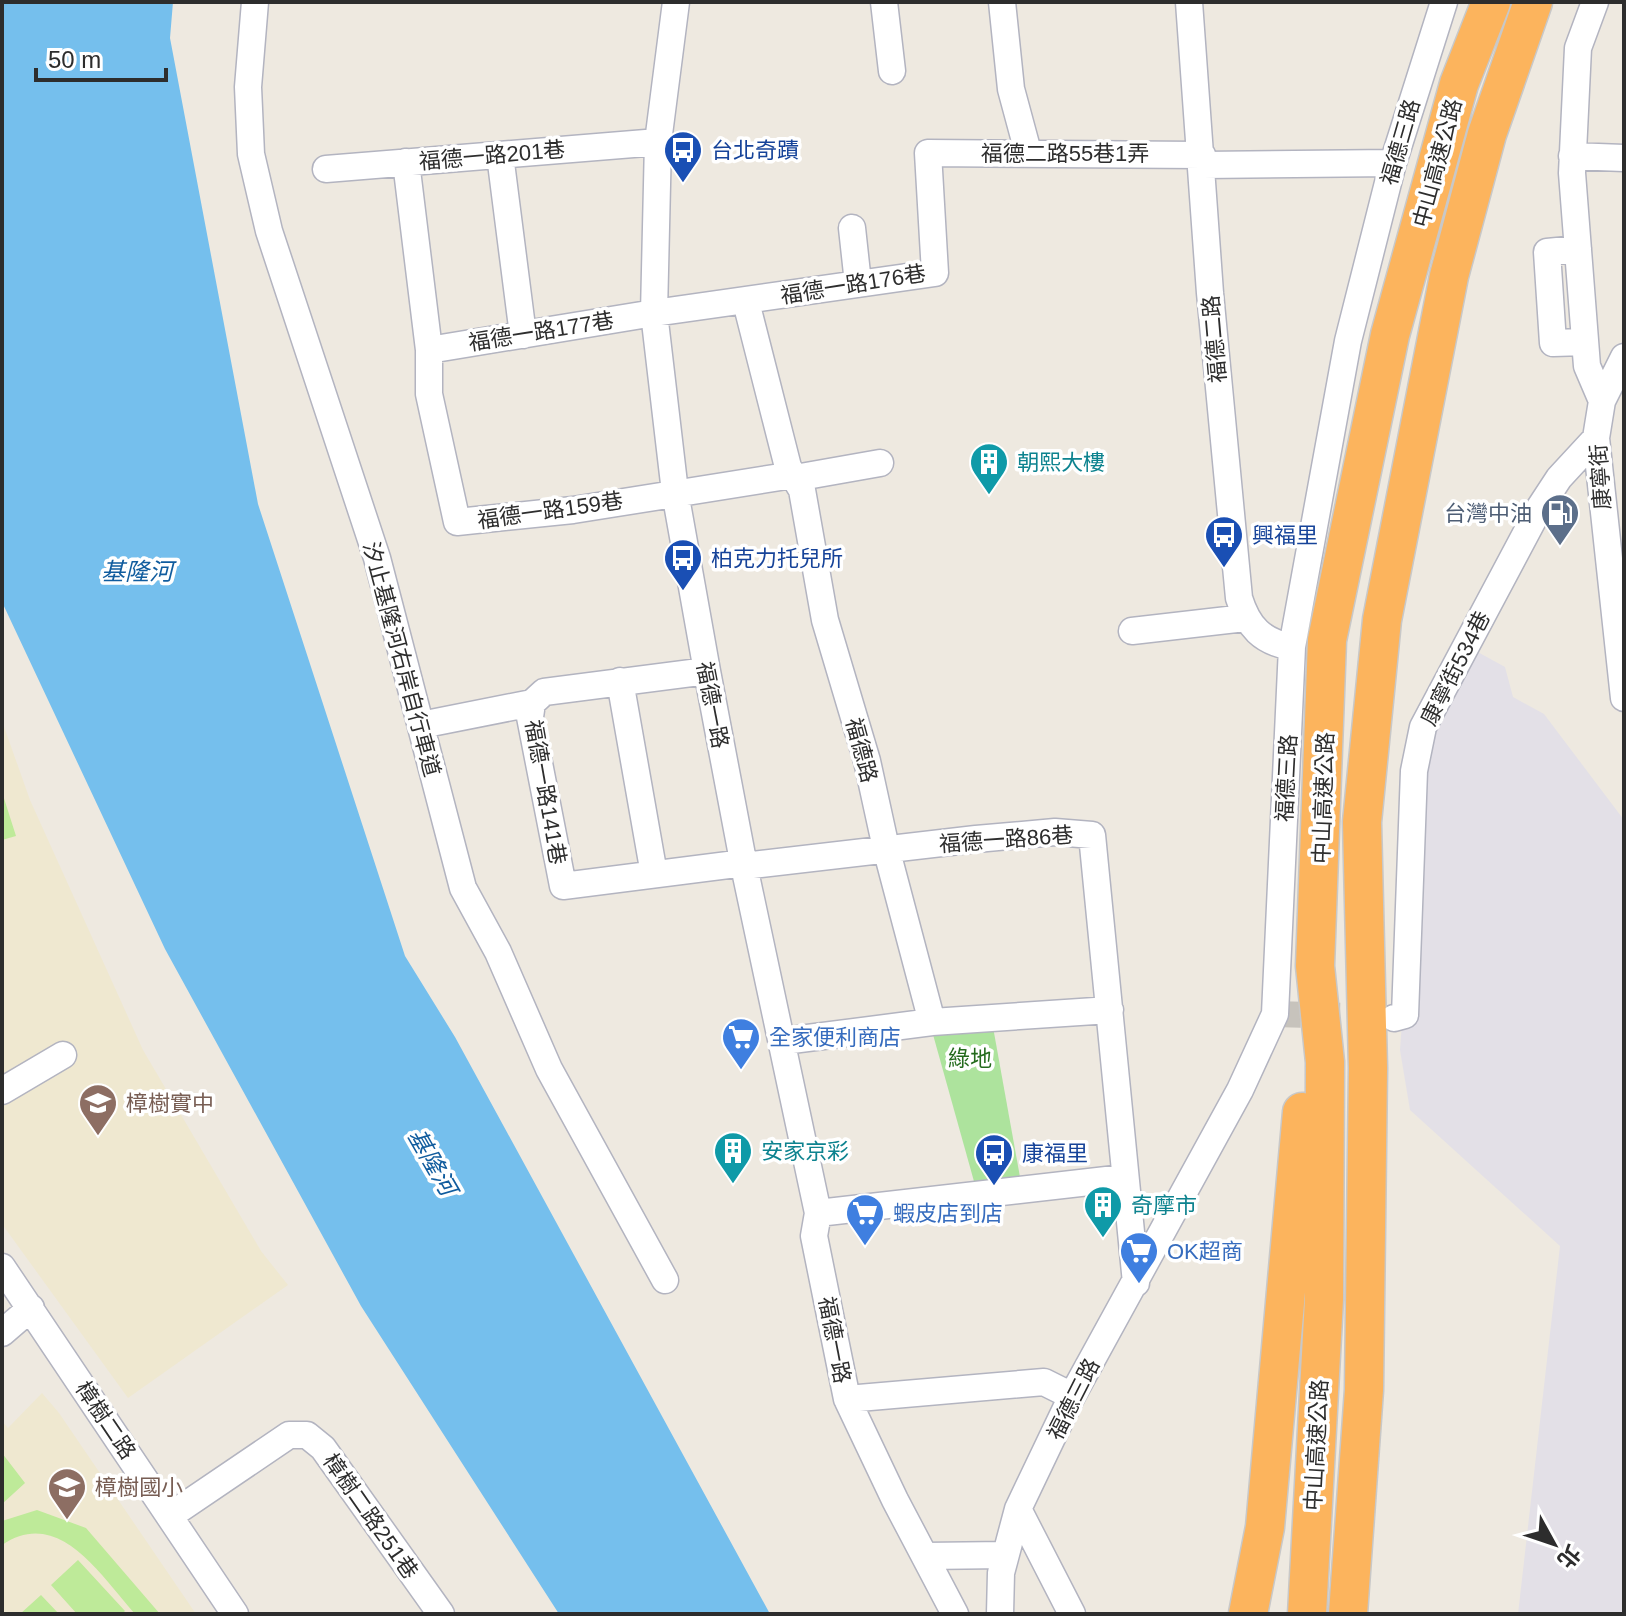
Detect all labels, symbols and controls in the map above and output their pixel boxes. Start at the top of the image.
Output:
scale bar [36,32,166,82]
text: 50 m [48,46,101,73]
street label: 福德三路 [1376,96,1425,188]
street label: 中山高速公路 [1408,96,1467,230]
bus stop icon: 台北奇蹟 [662,129,704,184]
street label: 福德一路201巷 [418,137,566,174]
place label: 台北奇蹟 [711,138,799,163]
street label: 福德二路55巷1弄 [981,141,1149,166]
street label: 福德一路176巷 [779,261,927,308]
street label: 福德二路 [1198,294,1231,384]
street label: 福德一路177巷 [467,308,615,355]
building icon: 朝熙大樓 [968,441,1010,496]
street label: 康寧街 [1586,443,1615,511]
place label: 朝熙大樓 [1017,450,1105,475]
street label: 福德一路159巷 [476,488,624,533]
fuel station icon: 台灣中油 [1539,492,1581,547]
place label: 台灣中油 [1444,501,1532,526]
bus stop icon: 興福里 [1203,514,1245,569]
place label: 興福里 [1252,523,1318,548]
bus stop icon: 柏克力托兒所 [662,537,704,592]
street label: 汐止基隆河右岸自行車道 [358,539,445,779]
place label: 柏克力托兒所 [711,546,843,571]
water label: 基隆河 [101,558,177,585]
street label: 康寧街534巷 [1416,607,1495,729]
street label: 福德一路 [692,660,733,751]
street label: 福德路 [841,715,882,785]
street label: 福德一路141巷 [520,718,571,867]
street label: 中山高速公路 [1309,732,1338,864]
street label: 福德三路 [1272,733,1301,823]
street label: 福德一路86巷 [938,822,1074,857]
supermarket icon: 全家便利商店 [720,1016,762,1071]
place label: 全家便利商店 [769,1025,901,1050]
park label: 綠地 [948,1046,992,1071]
school or university icon: 樟樹實中 [77,1082,119,1137]
place label: 樟樹實中 [126,1091,214,1116]
water label: 基隆河 [403,1124,464,1203]
building icon: 安家京彩 [712,1130,754,1185]
bus stop icon: 康福里 [973,1132,1015,1187]
place label: 安家京彩 [761,1139,849,1164]
place label: 康福里 [1022,1141,1088,1166]
building icon: 奇摩市 [1082,1184,1124,1239]
supermarket icon: 蝦皮店到店 [844,1192,886,1247]
place label: 奇摩市 [1131,1193,1197,1218]
place label: 蝦皮店到店 [893,1201,1003,1226]
supermarket icon: OK超商 [1118,1230,1160,1285]
place label: OK超商 [1167,1239,1243,1264]
street label: 福德一路 [814,1295,855,1386]
street label: 福德三路 [1042,1354,1105,1444]
street label: 樟樹二路 [71,1377,141,1464]
street label: 中山高速公路 [1301,1378,1332,1512]
street label: 樟樹二路251巷 [318,1449,423,1584]
school or university icon: 樟樹國小 [46,1466,88,1521]
place label: 樟樹國小 [95,1475,183,1500]
north arrow [1514,1504,1594,1584]
text: 北 [1552,1540,1586,1573]

